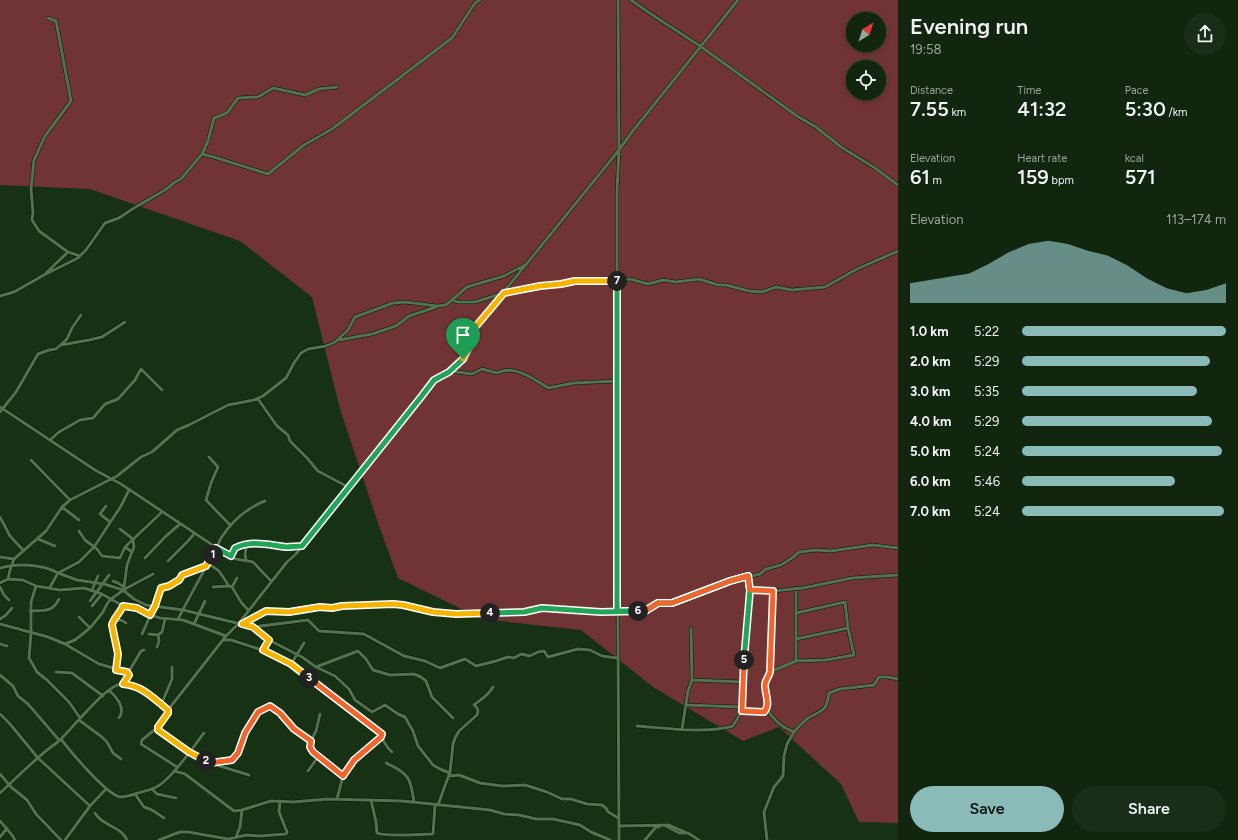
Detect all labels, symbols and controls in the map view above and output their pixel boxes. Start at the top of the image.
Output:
north arrow [846,12,886,52]
map controls [846,12,886,100]
text: Evening run [910,13,1028,40]
button: share [1184,13,1226,55]
text: 19:58 [910,42,941,57]
button: locate [846,60,886,100]
text: Distance [910,84,953,97]
text: Time [1017,84,1041,97]
text: Pace [1125,84,1148,97]
text: 7.55 [910,97,949,121]
text: 41:32 [1017,97,1066,121]
text: 5:30 [1125,97,1166,121]
text: km [949,106,966,119]
text: /km [1166,106,1187,119]
text: Elevation [910,152,955,165]
text: Heart rate [1017,152,1067,165]
text: kcal [1125,152,1144,165]
text: 61 [910,165,930,189]
text: 159 [1017,165,1049,189]
text: 571 [1125,165,1156,189]
text: m [930,174,942,187]
text: bpm [1049,174,1074,187]
text: Elevation [910,212,963,227]
text: 113–174 m [1166,212,1226,227]
pin: 7 [607,271,627,291]
text: 7 [614,274,620,287]
pin [446,318,480,359]
icon: arrive [452,324,474,346]
text: 1.0 km [910,324,949,339]
text: 5:22 [974,324,999,339]
text: 2.0 km [910,354,951,369]
text: 5:29 [974,354,999,369]
text: 3.0 km [910,384,950,399]
text: 5:35 [974,384,999,399]
text: 4.0 km [910,414,951,429]
text: 5:29 [974,414,999,429]
text: 5.0 km [910,444,951,459]
text: 5:24 [974,444,1000,459]
text: 6.0 km [910,474,951,489]
text: 5:46 [974,474,1000,489]
text: 7.0 km [910,504,950,519]
text: 5:24 [974,504,1000,519]
pin: 1 [203,545,223,565]
text: 1 [211,548,215,561]
pin: 6 [628,601,648,621]
pin: 4 [480,603,500,623]
text: 6 [635,604,641,617]
text: 4 [487,606,493,619]
pin: 5 [734,650,754,670]
text: 5 [741,653,747,666]
pin: 3 [299,668,319,688]
text: 3 [306,671,312,684]
pin: 2 [196,751,216,771]
text: 2 [203,754,209,767]
button: Save [910,786,1064,832]
button: Share [1072,786,1226,832]

